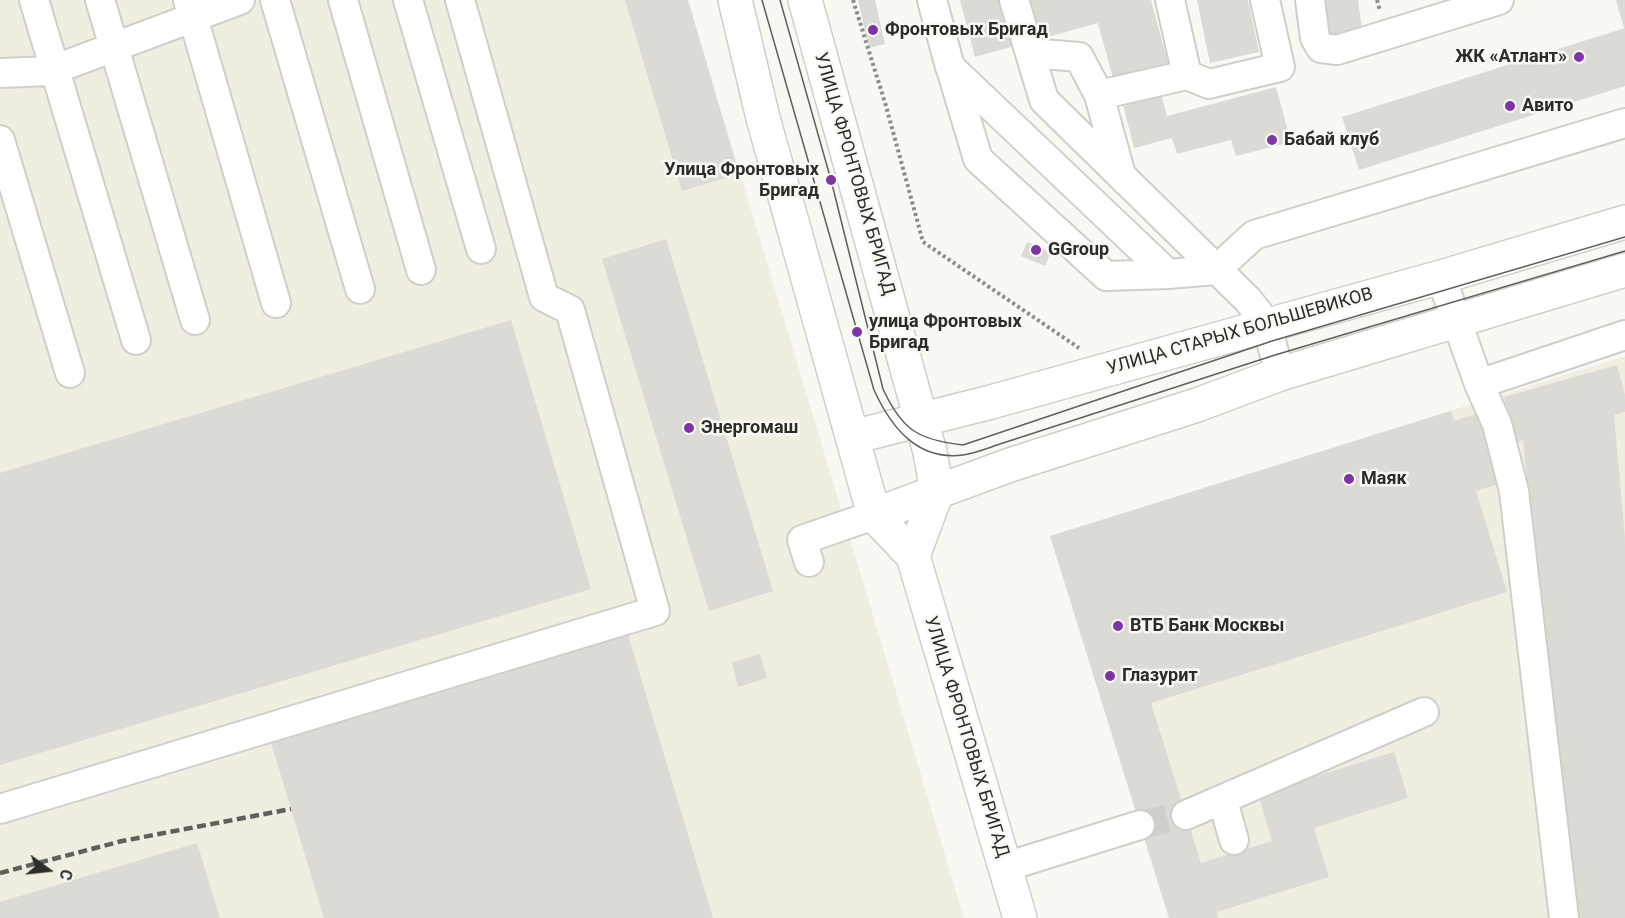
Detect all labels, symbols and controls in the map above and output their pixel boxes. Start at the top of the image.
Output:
place label: Фронтовых Бригад [885,19,1048,41]
marker: Фронтовых Бригад [866,23,880,37]
place label: ЖК «Атлант» [1455,46,1567,68]
street label: УЛИЦА ФРОНТОВЫХ БРИГАД [809,50,899,298]
marker: ЖК «Атлант» [1572,50,1586,64]
place label: Авито [1522,95,1574,117]
marker: Авито [1503,99,1517,113]
place label: Бабай клуб [1284,129,1379,151]
marker: Бабай клуб [1265,133,1279,147]
place label: Улица Фронтовых Бригад [664,159,819,201]
marker: Улица Фронтовых Бригад [824,173,838,187]
place label: GGroup [1048,239,1109,261]
marker: GGroup [1029,243,1043,257]
street label: УЛИЦА СТАРЫХ БОЛЬШЕВИКОВ [1105,284,1375,380]
place label: улица Фронтовых Бригад [869,311,1022,354]
marker: улица Фронтовых Бригад [850,325,864,339]
place label: Энергомаш [701,417,798,439]
marker: Энергомаш [682,421,696,435]
place label: Маяк [1361,468,1407,490]
marker: Маяк [1342,472,1356,486]
street label: УЛИЦА ФРОНТОВЫХ БРИГАД [919,614,1013,860]
place label: ВТБ Банк Москвы [1130,615,1284,637]
marker: ВТБ Банк Москвы [1111,619,1125,633]
place label: Глазурит [1122,665,1198,687]
marker: Глазурит [1103,669,1117,683]
north arrow [18,840,78,900]
text: С [55,867,76,882]

